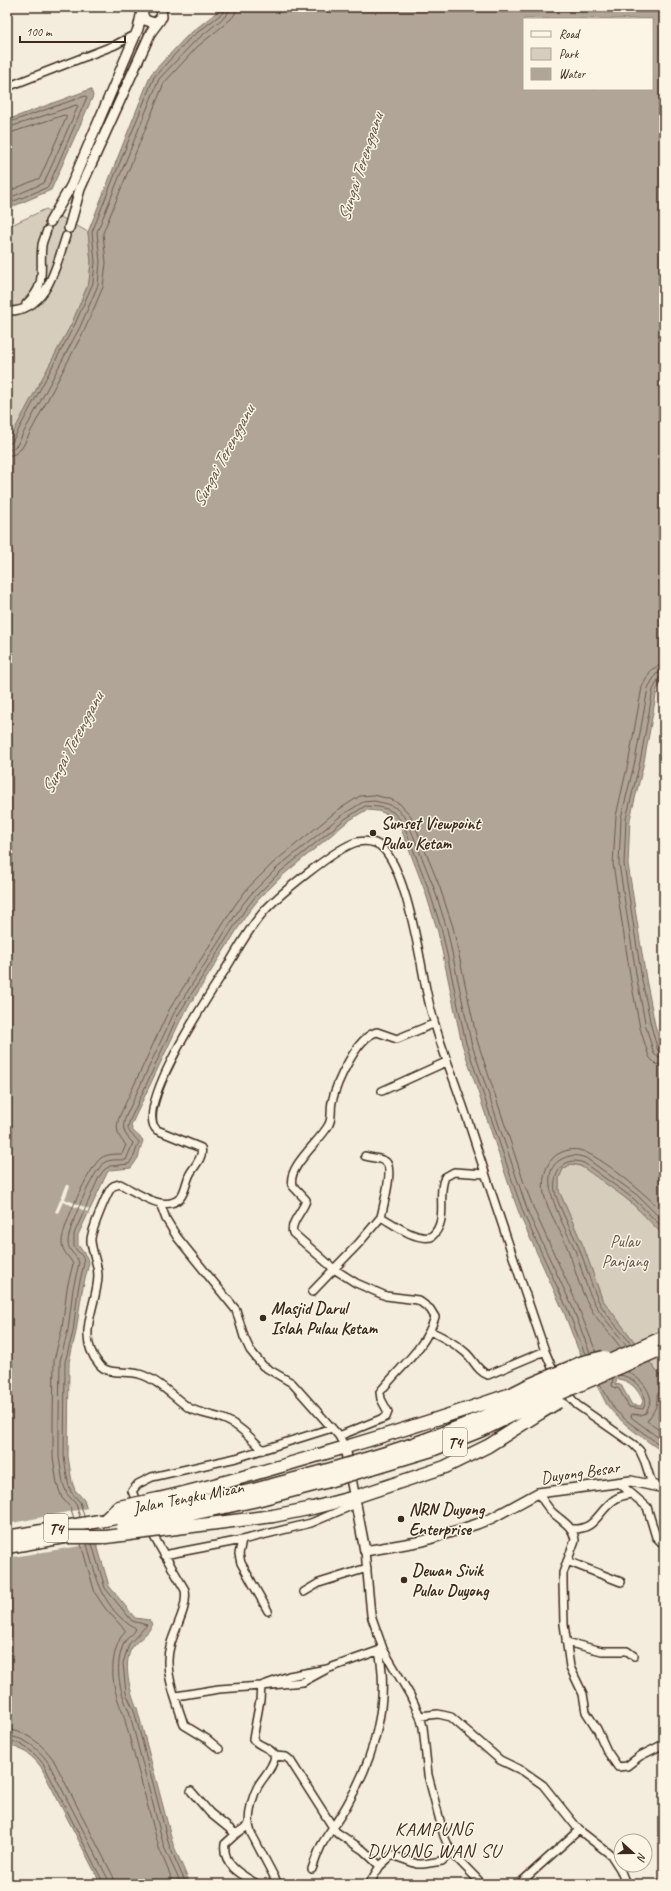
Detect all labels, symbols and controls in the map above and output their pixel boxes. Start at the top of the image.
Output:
scale bar [20,18,125,44]
legend [523,18,653,90]
text: 100 m [26,24,53,40]
text: Road [559,26,581,42]
text: Park [559,46,580,62]
text: Water [559,66,587,82]
water label: Sungai Terengganu [332,107,389,224]
water label: Sungai Terengganu [187,398,261,511]
water label: Sungai Terengganu [36,685,110,798]
place label: Sunset Viewpoint Pulau Ketam [381,813,482,854]
marker: Sunset Viewpoint Pulau Ketam [368,828,378,838]
park label: Pulau Panjang [602,1231,649,1272]
place label: Masjid Darul Islah Pulau Ketam [271,1298,378,1339]
marker: Masjid Darul Islah Pulau Ketam [258,1313,268,1323]
road number: T4 [443,1428,467,1456]
street label: Duyong Besar [539,1456,623,1488]
street label: Jalan Tengku Mizan [130,1476,246,1519]
place label: NRN Duyong Enterprise [409,1499,486,1540]
road number: T4 [44,1514,68,1542]
marker: NRN Duyong Enterprise [396,1514,406,1524]
place label: Dewan Sivik Pulau Duyong [412,1560,490,1601]
marker: Dewan Sivik Pulau Duyong [399,1575,409,1585]
district label: KAMPUNG DUYONG WAN SU [367,1817,504,1863]
north arrow [613,1833,653,1873]
text: N [634,1851,650,1864]

